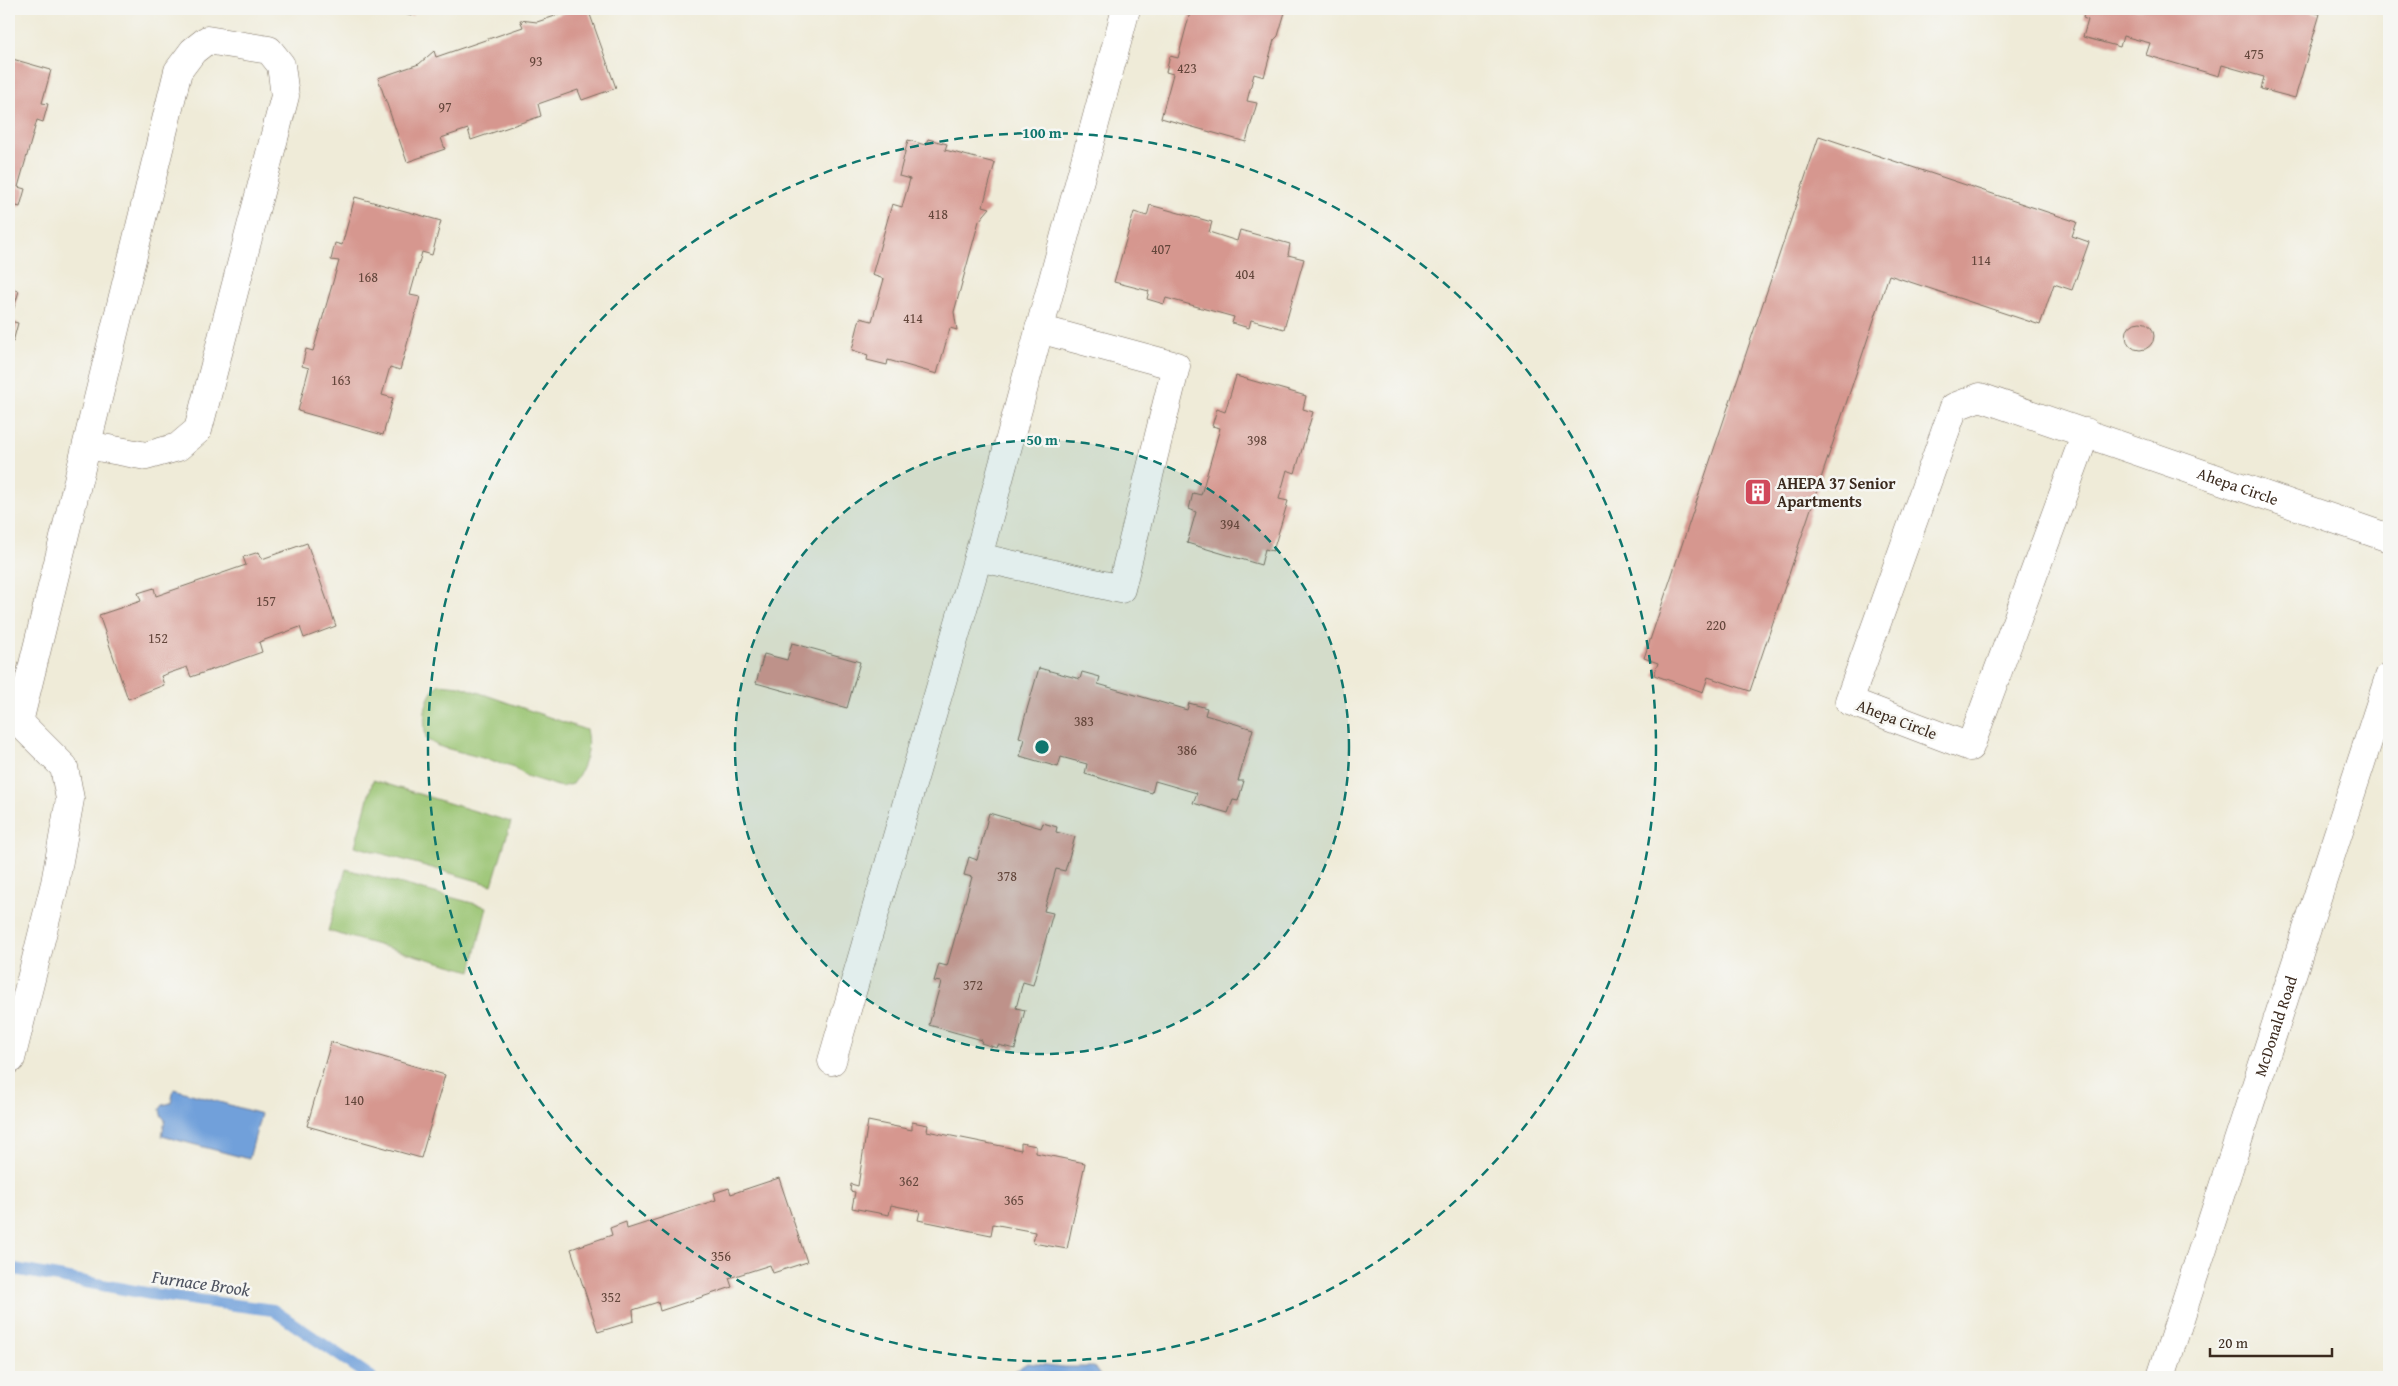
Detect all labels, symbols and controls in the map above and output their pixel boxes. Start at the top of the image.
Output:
house number: 475 [2244,44,2264,64]
house number: 93 [529,51,543,71]
house number: 423 [1177,58,1197,78]
house number: 97 [438,97,452,117]
text: 100 m [1022,122,1062,143]
house number: 418 [928,204,948,224]
house number: 407 [1151,239,1171,259]
house number: 114 [1971,250,1991,270]
house number: 404 [1235,264,1255,284]
house number: 168 [358,267,378,287]
house number: 414 [903,308,923,328]
house number: 163 [331,370,351,390]
text: 50 m [1026,429,1058,450]
house number: 398 [1247,430,1267,450]
street label: Ahepa Circle [2194,461,2282,511]
place label: AHEPA 37 Senior Apartments [1777,471,1896,513]
building icon: AHEPA 37 Senior Apartments [1743,477,1773,507]
house number: 394 [1220,514,1240,534]
house number: 157 [256,591,276,611]
house number: 220 [1706,615,1726,635]
house number: 152 [148,628,168,648]
street label: Ahepa Circle [1853,693,1941,745]
house number: 383 [1074,711,1094,731]
centre of rings [1033,738,1051,756]
house number: 386 [1177,740,1197,760]
house number: 378 [997,866,1017,886]
street label: McDonald Road [2248,972,2303,1080]
house number: 372 [963,975,983,995]
house number: 140 [344,1090,364,1110]
house number: 362 [899,1171,919,1191]
house number: 365 [1004,1190,1024,1210]
house number: 356 [711,1246,731,1266]
water label: Furnace Brook [149,1263,253,1303]
house number: 352 [601,1287,621,1307]
scale bar [2210,1326,2333,1358]
text: 20 m [2218,1332,2249,1353]

